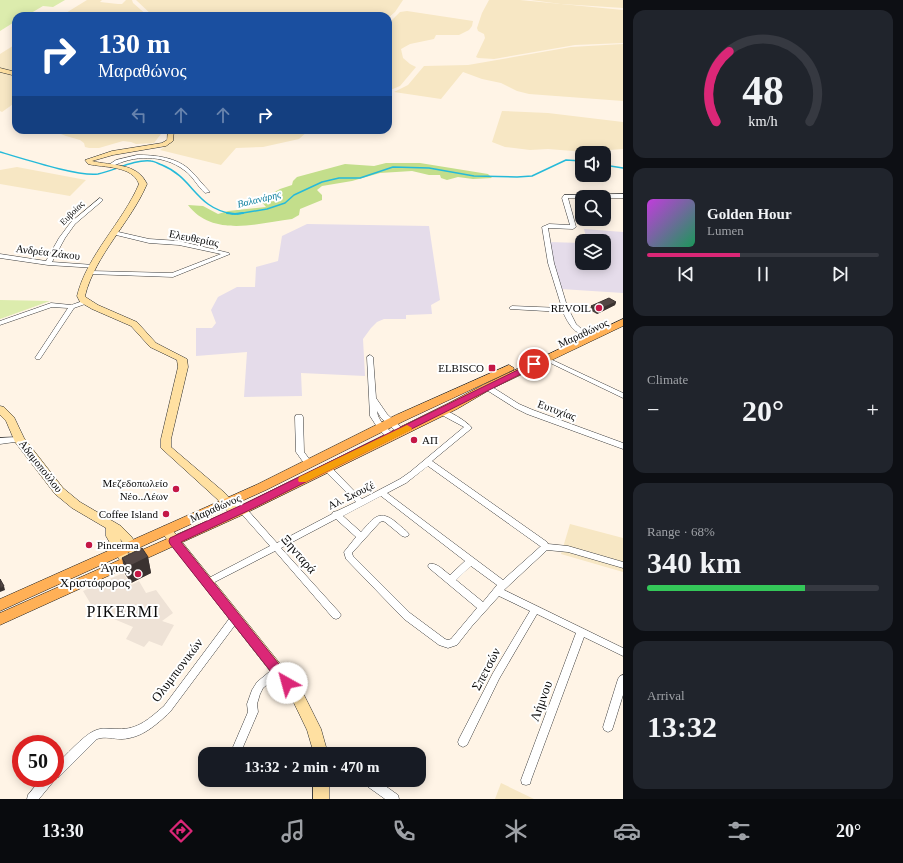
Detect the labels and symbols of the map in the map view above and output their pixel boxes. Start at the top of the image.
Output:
water label: Βαλανάρης [236,188,283,210]
street label: Ευβοίας [58,199,86,227]
street label: Ελευθερίας [168,227,221,249]
street label: Ανδρέα Ζάκου [15,242,81,262]
place label: REVOIL [551,302,591,314]
marker: REVOIL [594,303,604,313]
street label: Μαραθώνος [556,316,611,350]
pin [517,347,551,381]
place label: ELBISCO [438,362,484,374]
marker: ELBISCO [487,363,497,373]
street label: Ευτυχίας [536,398,578,423]
place label: ΑΠ [422,434,438,446]
marker: ΑΠ [409,435,419,445]
street label: Αδαμοπούλου [17,437,65,495]
place label: Μεζεδοπωλείο Νέο..Λέων [103,477,168,502]
street label: Αλ. Σκουζέ [326,478,377,512]
marker: Μεζεδοπωλείο Νέο..Λέων [171,484,181,494]
street label: Μαραθώνος [188,491,243,524]
place label: Coffee Island [99,508,158,520]
marker: Coffee Island [161,509,171,519]
street label: Ξηνταρά [278,532,320,577]
place label: Pincerma [97,539,139,551]
marker: Pincerma [84,540,94,550]
place label: Άγιος Χριστόφορος [60,560,131,590]
marker: Άγιος Χριστόφορος [133,569,143,579]
district label: PIKERMI [87,603,159,620]
street label: Ολυμπιονικών [148,635,206,705]
street label: Σπετσών [469,645,504,693]
position arrow [266,662,308,704]
street label: Λήμνου [527,679,555,723]
speed limit sign: 50 [12,735,64,787]

